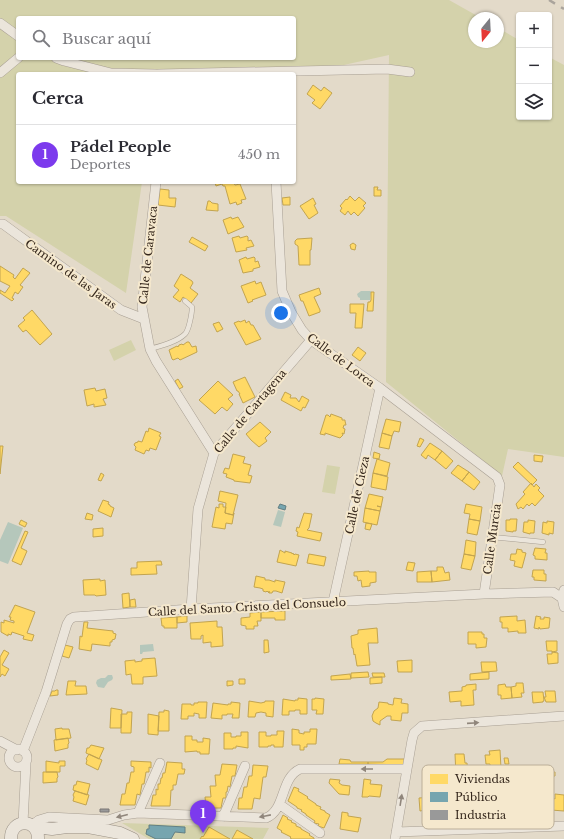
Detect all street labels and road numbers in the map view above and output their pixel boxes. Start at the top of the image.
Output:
street label: Calle de Caravaca [136,204,160,305]
street label: Camino de las Jaras [23,236,119,312]
street label: Calle de Lorca [305,330,378,390]
street label: Calle de Cartagena [211,365,290,456]
street label: Calle de Cieza [342,454,372,535]
street label: Calle Murcia [480,502,504,575]
street label: Calle del Santo Cristo del Consuelo [148,595,346,619]

